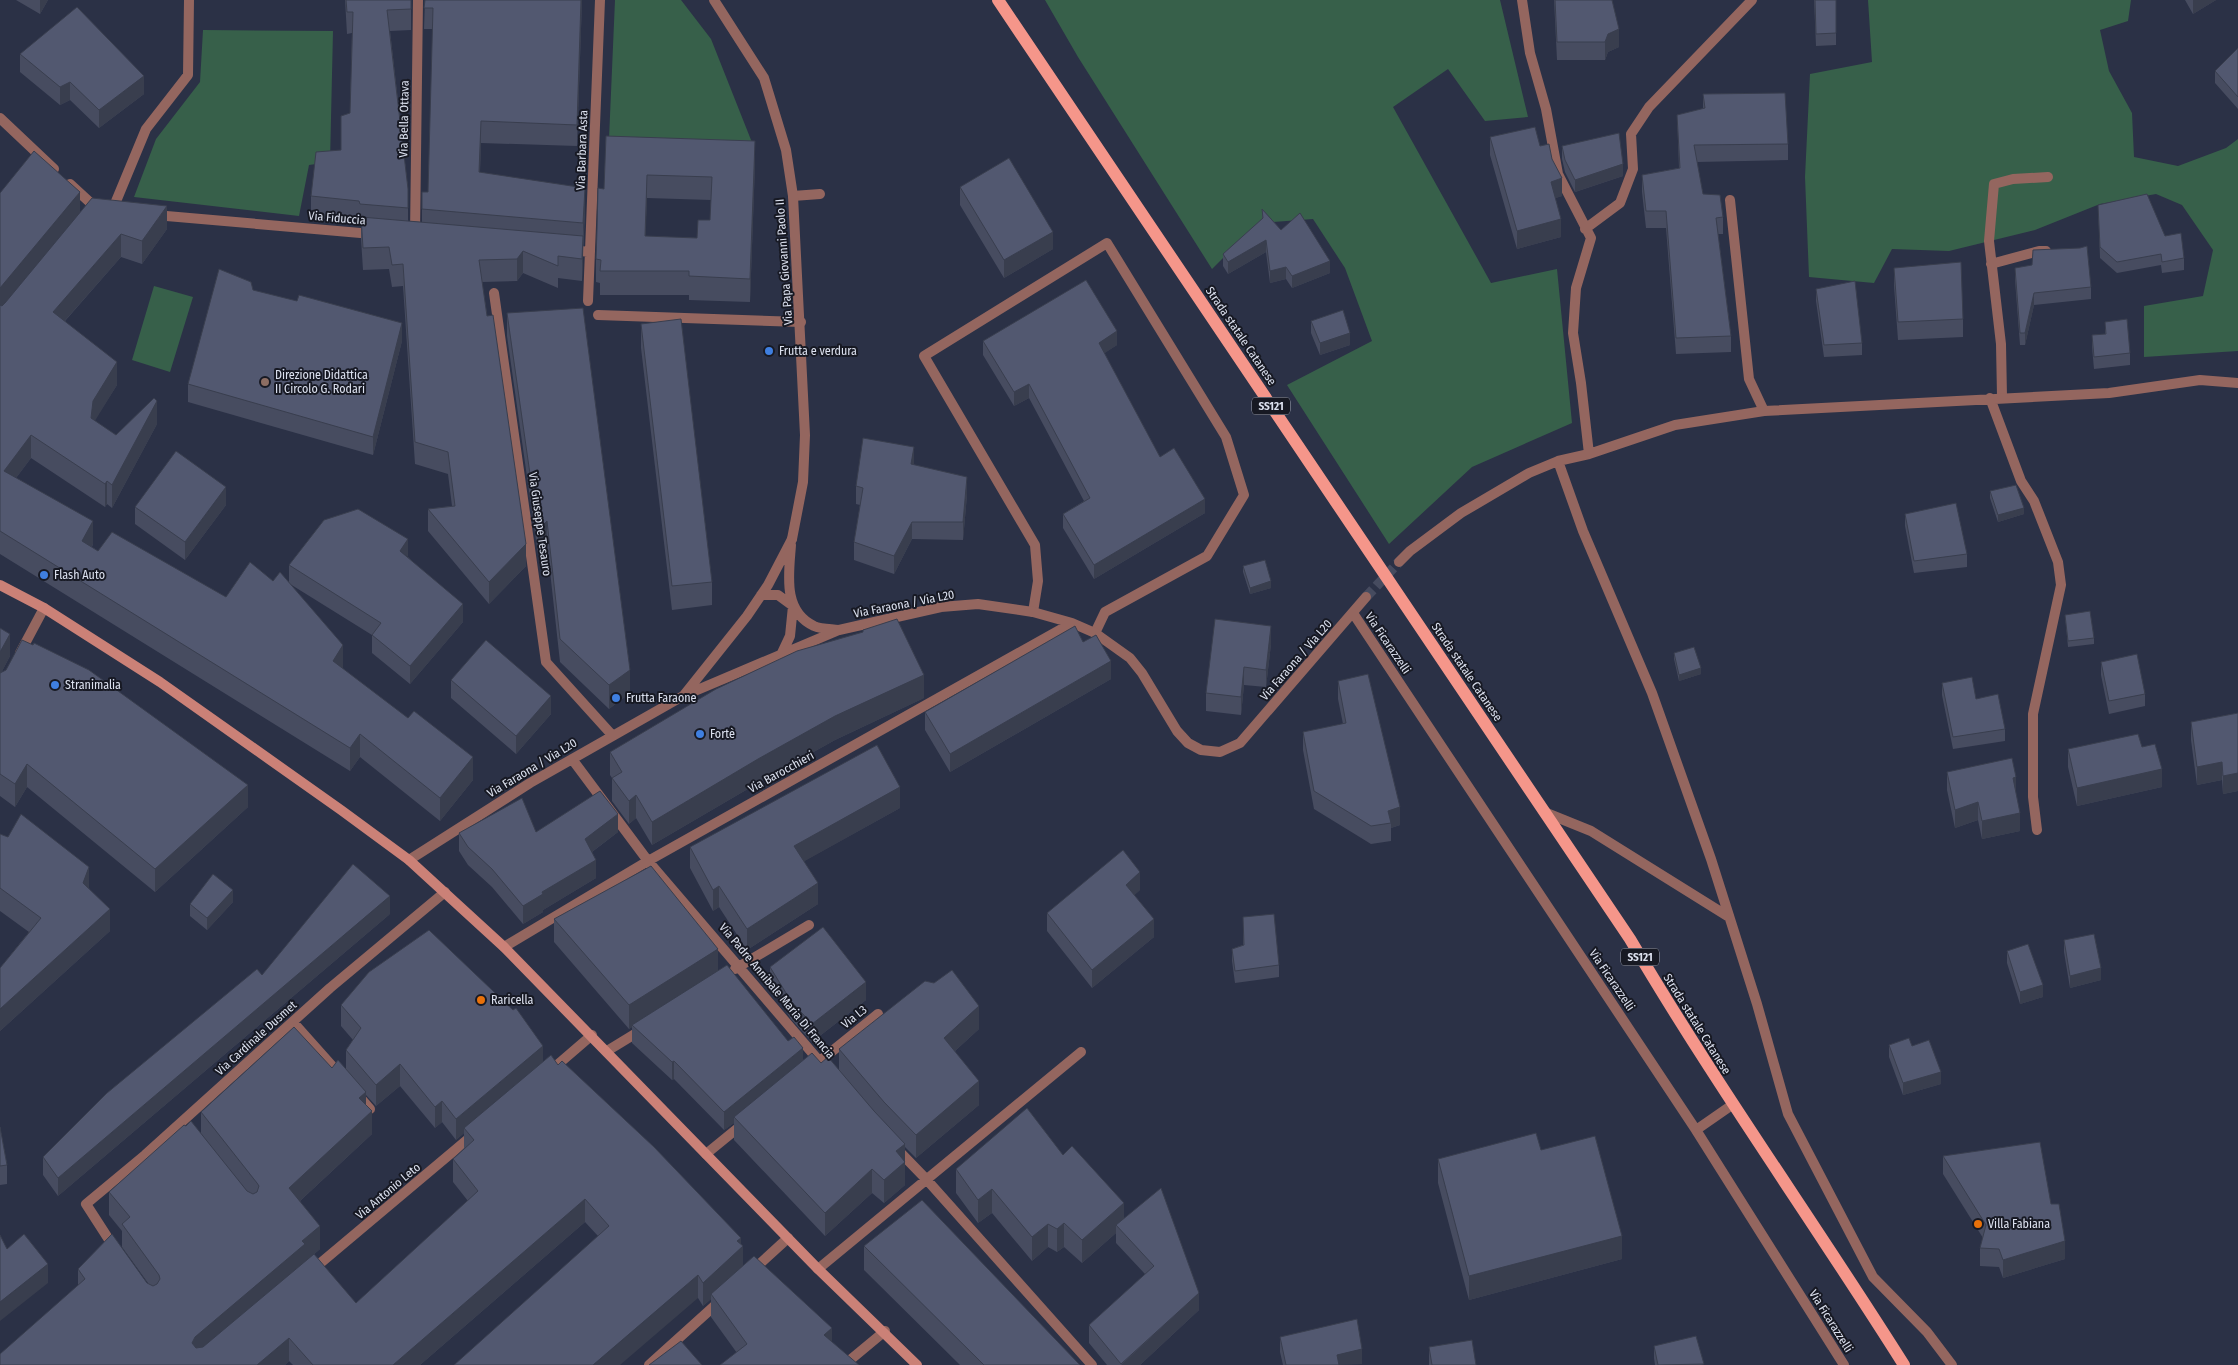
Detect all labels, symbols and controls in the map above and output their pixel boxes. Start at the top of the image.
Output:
street label: Via Bella Ottava [396,80,412,158]
street label: Via Barbara Asta [574,110,590,190]
street label: Via Papa Giovanni Paolo II [773,198,795,326]
street label: Via Fiduccia [308,209,366,227]
street label: Strada statale Catanese [1203,284,1279,388]
place label: Frutta e verdura [779,344,857,358]
marker: Frutta e verdura [763,345,775,357]
place label: Direzione Didattica II Circolo G. Rodari [275,368,368,396]
marker: Direzione Didattica II Circolo G. Rodari [259,376,271,388]
road number: SS121 [1252,398,1290,414]
street label: Via Giuseppe Tesauro [526,471,554,577]
place label: Flash Auto [54,568,105,582]
marker: Flash Auto [38,569,50,581]
street label: Via Faraona / Via L20 [852,587,956,621]
street label: Via Ficarazzelli [1362,610,1414,676]
street label: Via Faraona / Via L20 [1257,617,1335,703]
street label: Strada statale Catanese [1429,620,1505,724]
place label: Stranimalia [65,678,121,692]
marker: Stranimalia [49,679,61,691]
place label: Frutta Faraone [626,691,697,705]
marker: Frutta Faraone [610,692,622,704]
place label: Fortè [710,727,735,741]
marker: Fortè [694,728,706,740]
street label: Via Faraona / Via L20 [485,736,579,800]
street label: Via Barocchieri [746,748,816,796]
street label: Via Padre Annibale Maria Di Francia [716,921,838,1062]
street label: Via Ficarazzelli [1586,947,1638,1013]
road number: SS121 [1621,949,1659,966]
street label: Strada statale Catanese [1660,971,1734,1077]
place label: Raricella [491,993,534,1007]
marker: Raricella [475,994,487,1006]
street label: Via Cardinale Dusmet [213,998,300,1078]
street label: Via L3 [838,1003,870,1031]
street label: Via Antonio Leto [353,1160,423,1222]
place label: Villa Fabiana [1988,1217,2050,1231]
marker: Villa Fabiana [1972,1218,1984,1230]
street label: Via Ficarazzelli [1806,1287,1856,1355]

